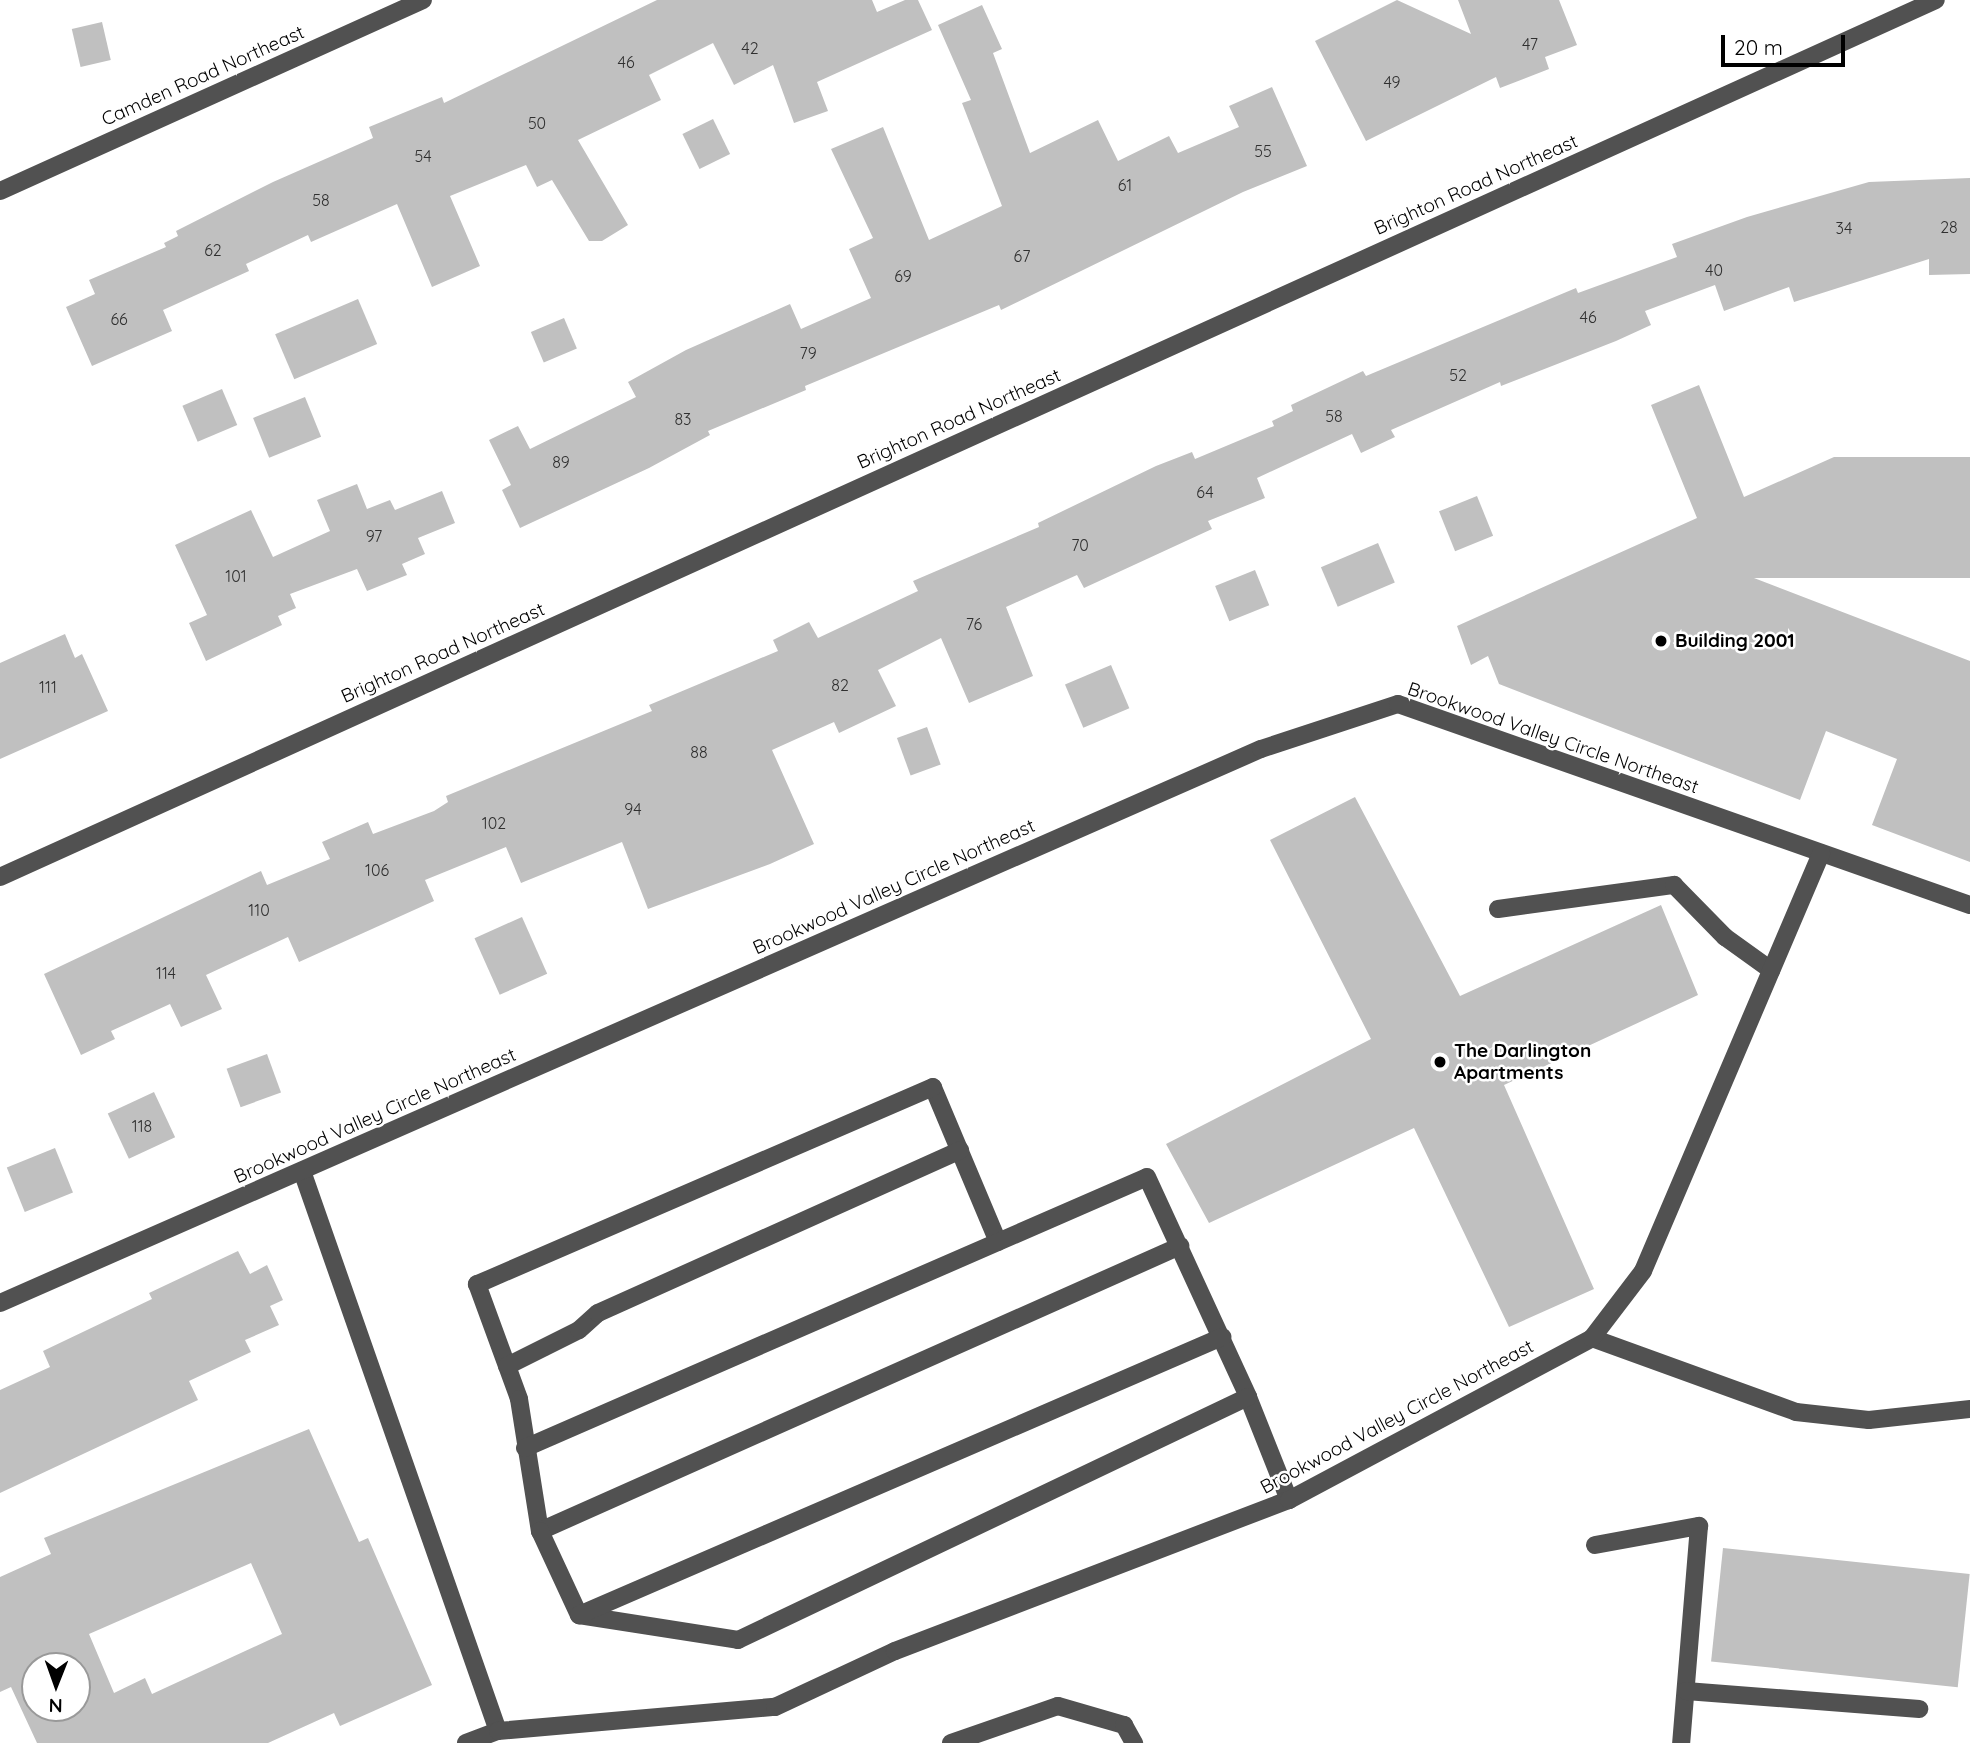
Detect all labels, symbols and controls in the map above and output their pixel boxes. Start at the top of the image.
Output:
street label: Camden Road Northeast [98,21,308,131]
scale bar [1725,21,1849,65]
house number: 47 [1522,34,1538,54]
text: 20 m [1734,34,1783,60]
house number: 42 [741,38,759,58]
house number: 46 [617,52,635,72]
house number: 49 [1383,72,1401,92]
house number: 50 [528,113,546,133]
street label: Brighton Road Northeast [1371,130,1581,240]
house number: 55 [1254,141,1272,161]
house number: 54 [414,146,432,166]
house number: 61 [1118,175,1132,195]
house number: 58 [312,190,330,210]
house number: 28 [1940,217,1958,237]
house number: 34 [1836,218,1852,238]
house number: 62 [204,240,222,260]
house number: 67 [1014,246,1030,266]
house number: 40 [1705,260,1723,280]
house number: 69 [894,266,912,286]
house number: 46 [1579,307,1597,327]
house number: 66 [110,309,128,329]
house number: 79 [799,343,817,363]
street label: Brighton Road Northeast [854,364,1064,474]
house number: 52 [1449,365,1467,385]
house number: 58 [1325,406,1343,426]
house number: 83 [674,409,692,429]
house number: 89 [552,452,570,472]
house number: 64 [1196,482,1214,502]
house number: 97 [366,526,382,546]
house number: 70 [1071,535,1089,555]
house number: 101 [225,566,247,586]
street label: Brighton Road Northeast [338,598,548,708]
house number: 76 [966,614,982,634]
place label: Building 2001 [1675,630,1795,652]
marker: Building 2001 [1653,633,1669,649]
house number: 82 [831,675,849,695]
house number: 111 [39,677,57,697]
street label: Brookwood Valley Circle Northeast [1405,677,1701,799]
house number: 88 [690,742,708,762]
house number: 94 [624,799,642,819]
house number: 102 [482,813,506,833]
street label: Brookwood Valley Circle Northeast [749,814,1039,960]
house number: 106 [365,860,389,880]
house number: 110 [248,900,270,920]
house number: 114 [156,963,176,983]
place label: The Darlington Apartments [1454,1040,1591,1084]
street label: Brookwood Valley Circle Northeast [230,1043,520,1189]
marker: The Darlington Apartments [1432,1054,1448,1070]
house number: 118 [132,1116,152,1136]
street label: Brookwood Valley Circle Northeast [1256,1335,1538,1499]
north arrow [21,1652,91,1722]
text: N [48,1694,63,1718]

